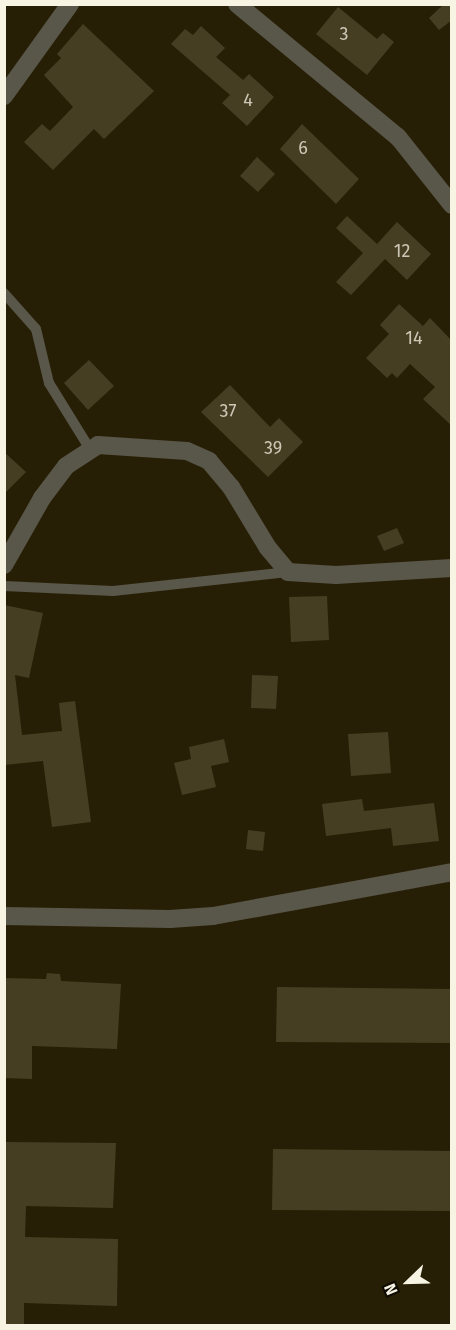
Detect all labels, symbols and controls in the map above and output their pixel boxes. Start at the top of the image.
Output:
house number: 3 [340,23,348,45]
house number: 4 [243,89,253,111]
house number: 6 [298,137,308,159]
house number: 12 [394,240,410,262]
house number: 14 [405,327,423,349]
house number: 37 [220,400,236,422]
house number: 39 [264,437,282,459]
north arrow [378,1252,438,1312]
text: N [380,1281,402,1298]

